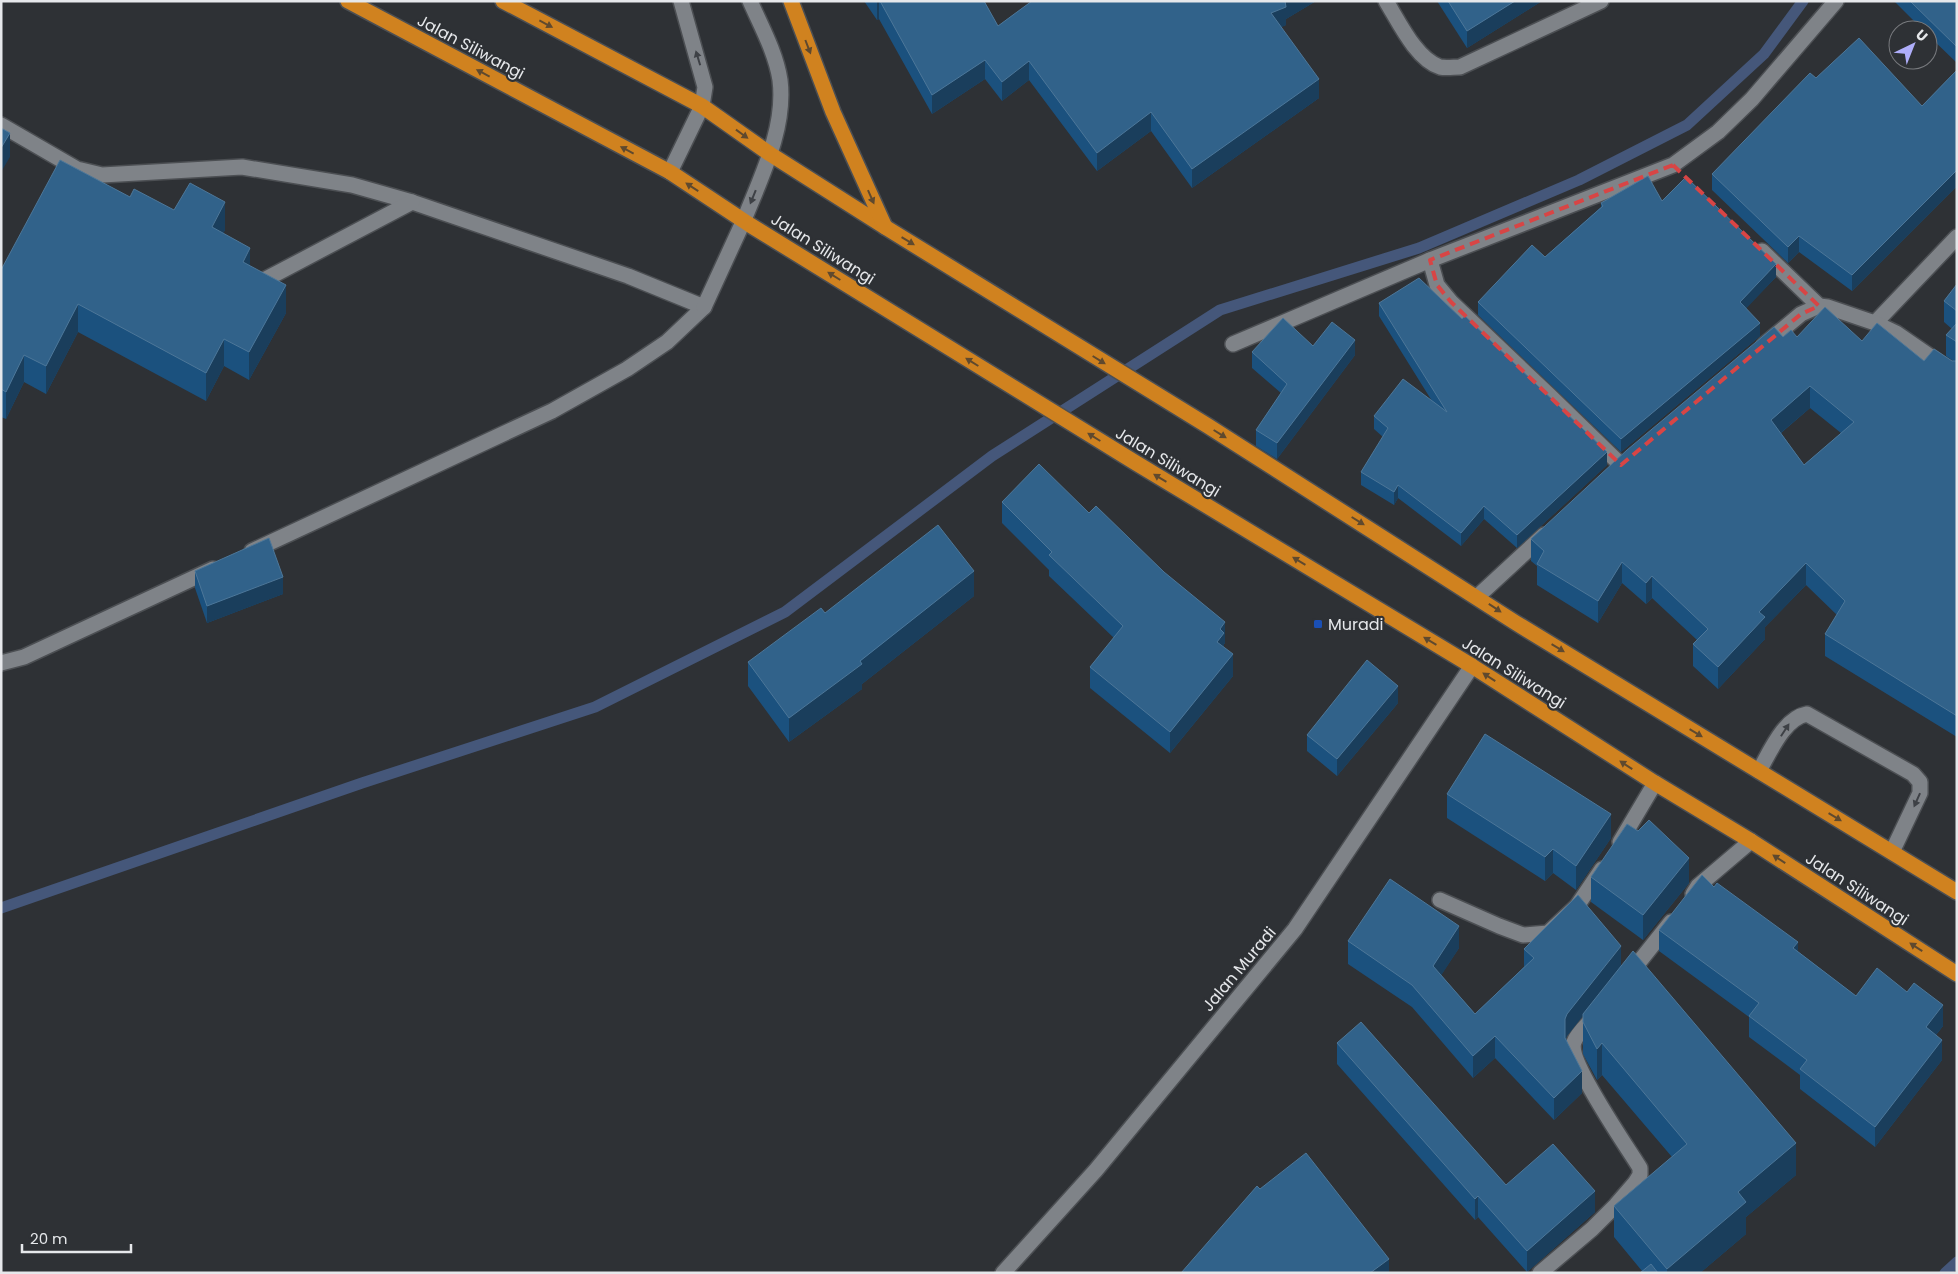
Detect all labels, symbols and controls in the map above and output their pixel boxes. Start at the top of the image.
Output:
street label: Jalan Siliwangi [413,9,529,85]
one-way arrow [539,20,553,28]
north arrow [1888,20,1938,70]
text: U [1911,25,1932,46]
one-way arrow [804,40,812,55]
one-way arrow [694,51,702,66]
one-way arrow [476,69,491,77]
one-way arrow [735,129,749,139]
one-way arrow [620,145,634,154]
one-way arrow [685,182,699,191]
one-way arrow [748,190,756,205]
one-way arrow [867,190,875,204]
street label: Jalan Siliwangi [767,208,879,290]
one-way arrow [901,237,914,246]
one-way arrow [827,272,840,281]
one-way arrow [1092,356,1105,365]
one-way arrow [965,357,979,366]
street label: Jalan Siliwangi [1111,422,1225,502]
one-way arrow [1214,430,1227,439]
one-way arrow [1088,433,1101,442]
one-way arrow [1153,473,1166,482]
one-way arrow [1351,516,1364,526]
one-way arrow [1293,557,1306,566]
one-way arrow [1488,604,1501,613]
place label: Muradi [1328,613,1384,636]
marker: Muradi [1312,618,1324,630]
street label: Jalan Siliwangi [1458,632,1570,714]
one-way arrow [1423,636,1436,645]
one-way arrow [1551,644,1564,653]
one-way arrow [1483,672,1496,682]
one-way arrow [1780,723,1790,736]
one-way arrow [1690,728,1703,737]
one-way arrow [1620,760,1633,769]
one-way arrow [1912,793,1920,807]
one-way arrow [1828,813,1842,822]
street label: Jalan Siliwangi [1801,847,1913,931]
one-way arrow [1773,855,1786,864]
street label: Jalan Muradi [1197,922,1281,1016]
one-way arrow [1909,943,1922,952]
scale bar [22,1222,131,1254]
text: 20 m [30,1228,68,1249]

